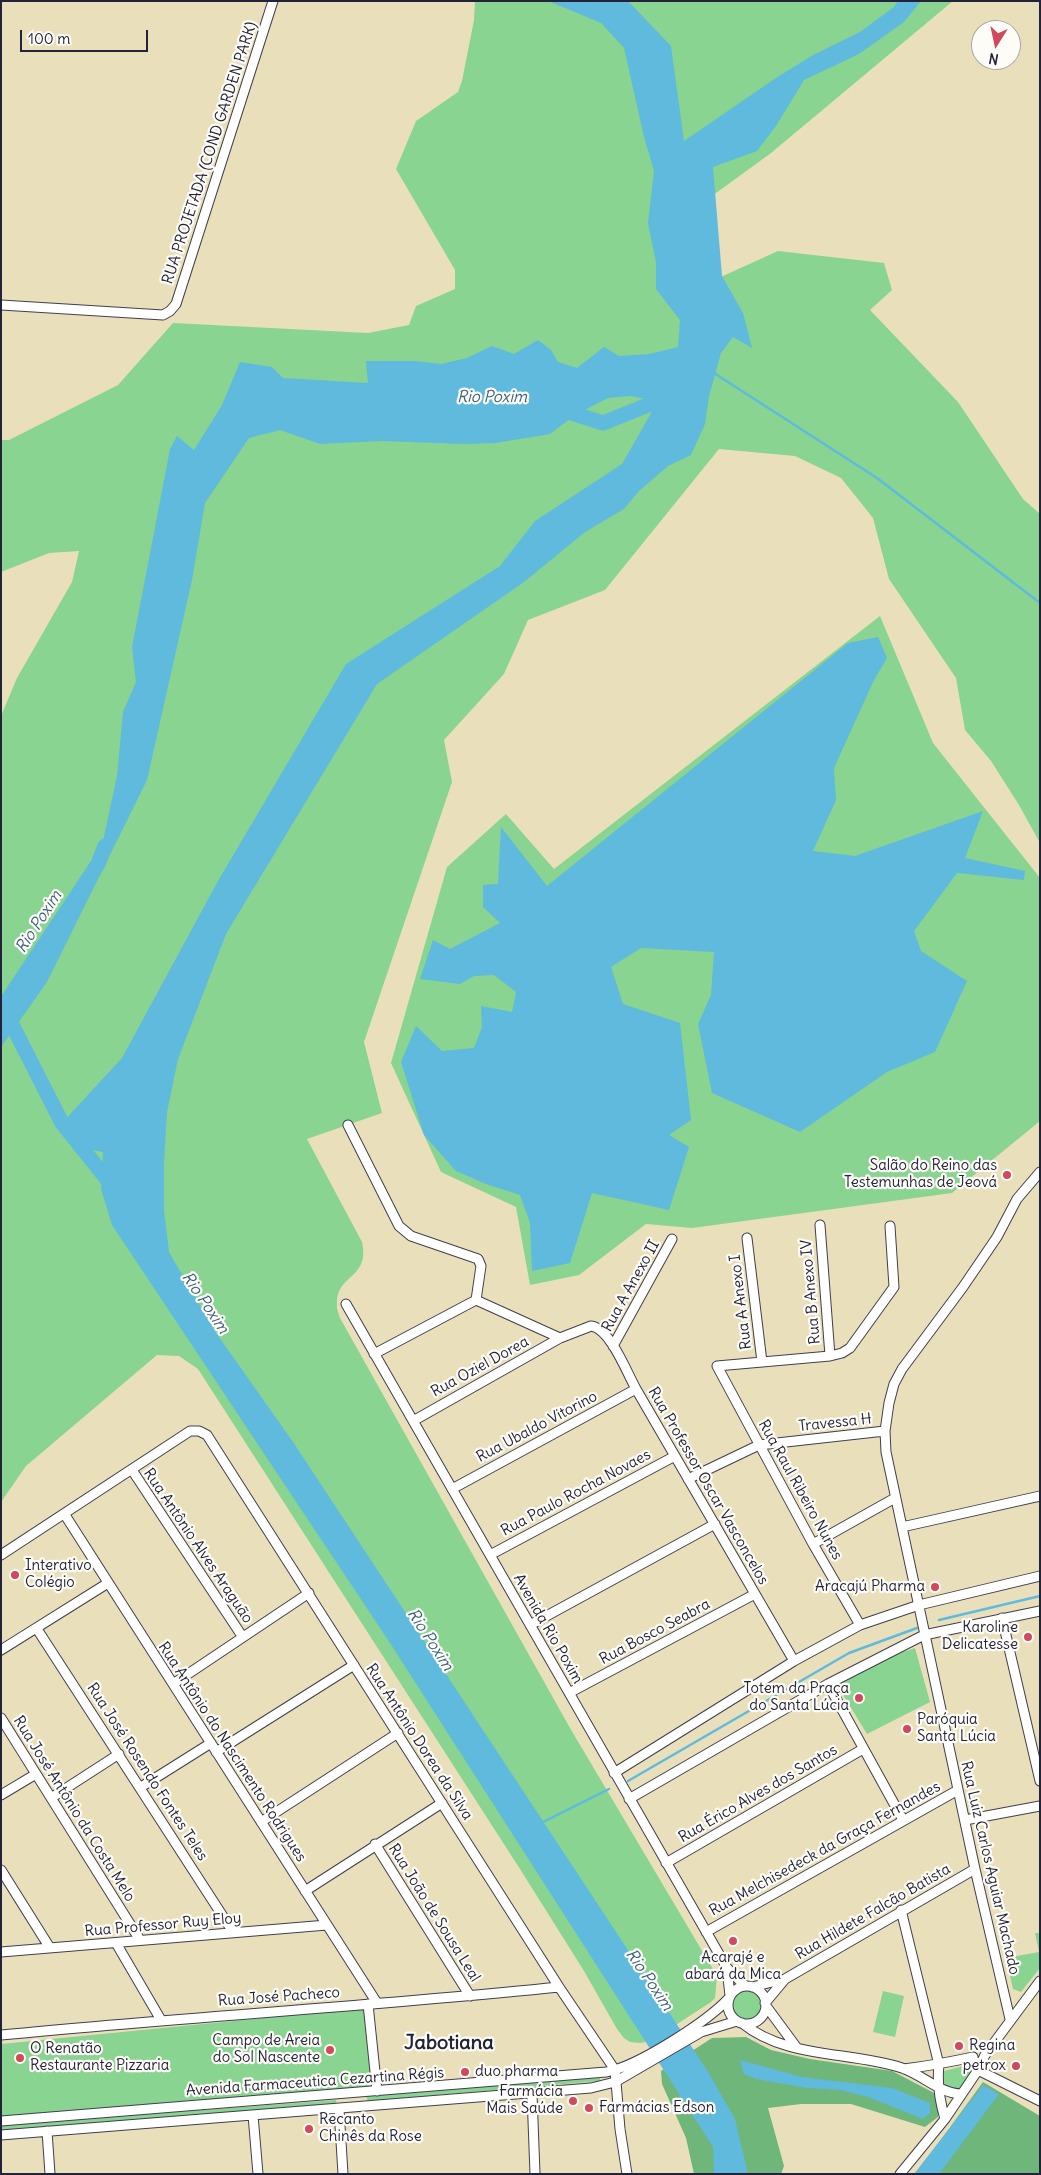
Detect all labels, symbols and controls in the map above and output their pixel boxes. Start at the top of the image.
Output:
scale bar [22,20,150,52]
street label: RUA PROJETADA (COND GARDEN PARK) [159,20,261,286]
north arrow [971,20,1021,70]
text: 100 m [28,29,70,48]
text: N [987,49,1000,68]
water label: Rio Poxim [457,387,527,407]
water label: Rio Poxim [12,887,66,957]
place label: Salão do Reino das Testemunhas de Jeová [844,1157,997,1192]
marker: Salão do Reino das Testemunhas de Jeová [1001,1169,1013,1181]
street label: Rua A Anexo II [598,1237,664,1335]
street label: Rua B Anexo IV [797,1239,825,1345]
street label: Rua A Anexo I [726,1253,756,1351]
water label: Rio Poxim [177,1269,233,1337]
street label: Rua Oziel Dorea [428,1333,532,1401]
street label: Rua Professor Oscar Vasconcelos [644,1384,772,1588]
street label: Rua Ubaldo Vitorino [473,1388,601,1466]
street label: Travessa H [798,1410,872,1436]
street label: Rua Raul Ribeiro Nunes [754,1417,846,1563]
street label: Rua Paulo Rocha Novaes [498,1446,654,1540]
street label: Rua Antônio Alves Araguão [139,1465,257,1627]
place label: Interativo Colégio [25,1557,92,1592]
marker: Interativo Colégio [9,1569,21,1581]
street label: Avenida Rio Poxim [509,1571,587,1687]
place label: Aracajú Pharma [815,1578,925,1596]
marker: Aracajú Pharma [929,1581,941,1593]
street label: Rua Bosco Seabra [597,1595,713,1669]
water label: Rio Poxim [403,1605,457,1675]
place label: Karoline Delicatesse [942,1619,1018,1654]
marker: Karoline Delicatesse [1022,1631,1034,1643]
street label: Rua Antônio do Nascimento Rodrigues [154,1639,310,1865]
street label: Rua Antônio Dorea da Silva [362,1660,476,1824]
street label: Rua José Rosendo Fontes Teles [83,1680,211,1864]
place label: Totem da Praça do Santa Lúcia [744,1680,849,1715]
marker: Totem da Praça do Santa Lúcia [853,1692,865,1704]
place label: Paróquia Santa Lúcia [917,1711,996,1746]
street label: Rua José Antônio da Costa Melo [9,1713,139,1905]
marker: Paróquia Santa Lúcia [901,1723,913,1735]
street label: Rua Érico Alves dos Santos [675,1741,841,1847]
street label: Rua Luiz Carlos Aguiar Machado [957,1759,1023,1977]
street label: Rua Melchisedeck da Graça Fernandes [706,1778,944,1920]
street label: Rua João de Sousa Leal [384,1841,484,1985]
street label: Rua Hildete Falcão Batista [792,1860,954,1964]
street label: Rua Professor Ruy Eloy [84,1909,242,1941]
marker: Acarajé e abará da Mica [727,1935,739,1947]
water label: Rio Poxim [621,1946,677,2014]
place label: Acarajé e abará da Mica [685,1949,781,1984]
street label: Rua José Pacheco [217,1984,341,2010]
district label: Jabotiana [404,2031,494,2055]
place label: Campo de Areia do Sol Nascente [212,2032,320,2067]
place label: Regina [969,2037,1015,2055]
place label: O Renatão Restaurante Pizzaria [30,2040,169,2075]
marker: Regina [953,2040,965,2052]
marker: Campo de Areia do Sol Nascente [324,2044,336,2056]
marker: O Renatão Restaurante Pizzaria [14,2052,26,2064]
place label: petrox [963,2057,1006,2075]
marker: petrox [1010,2060,1022,2072]
place label: duo pharma [475,2063,558,2081]
street label: Avenida Farmaceutica Cezartina Régis [185,2064,445,2100]
marker: duo pharma [459,2066,471,2078]
place label: Farmácia Mais Saúde [486,2083,563,2118]
marker: Farmácia Mais Saúde [567,2095,579,2107]
place label: Farmácias Edson [599,2099,714,2117]
marker: Farmácias Edson [583,2102,595,2114]
place label: Recanto Chinês da Rose [319,2111,422,2146]
marker: Recanto Chinês da Rose [303,2123,315,2135]

